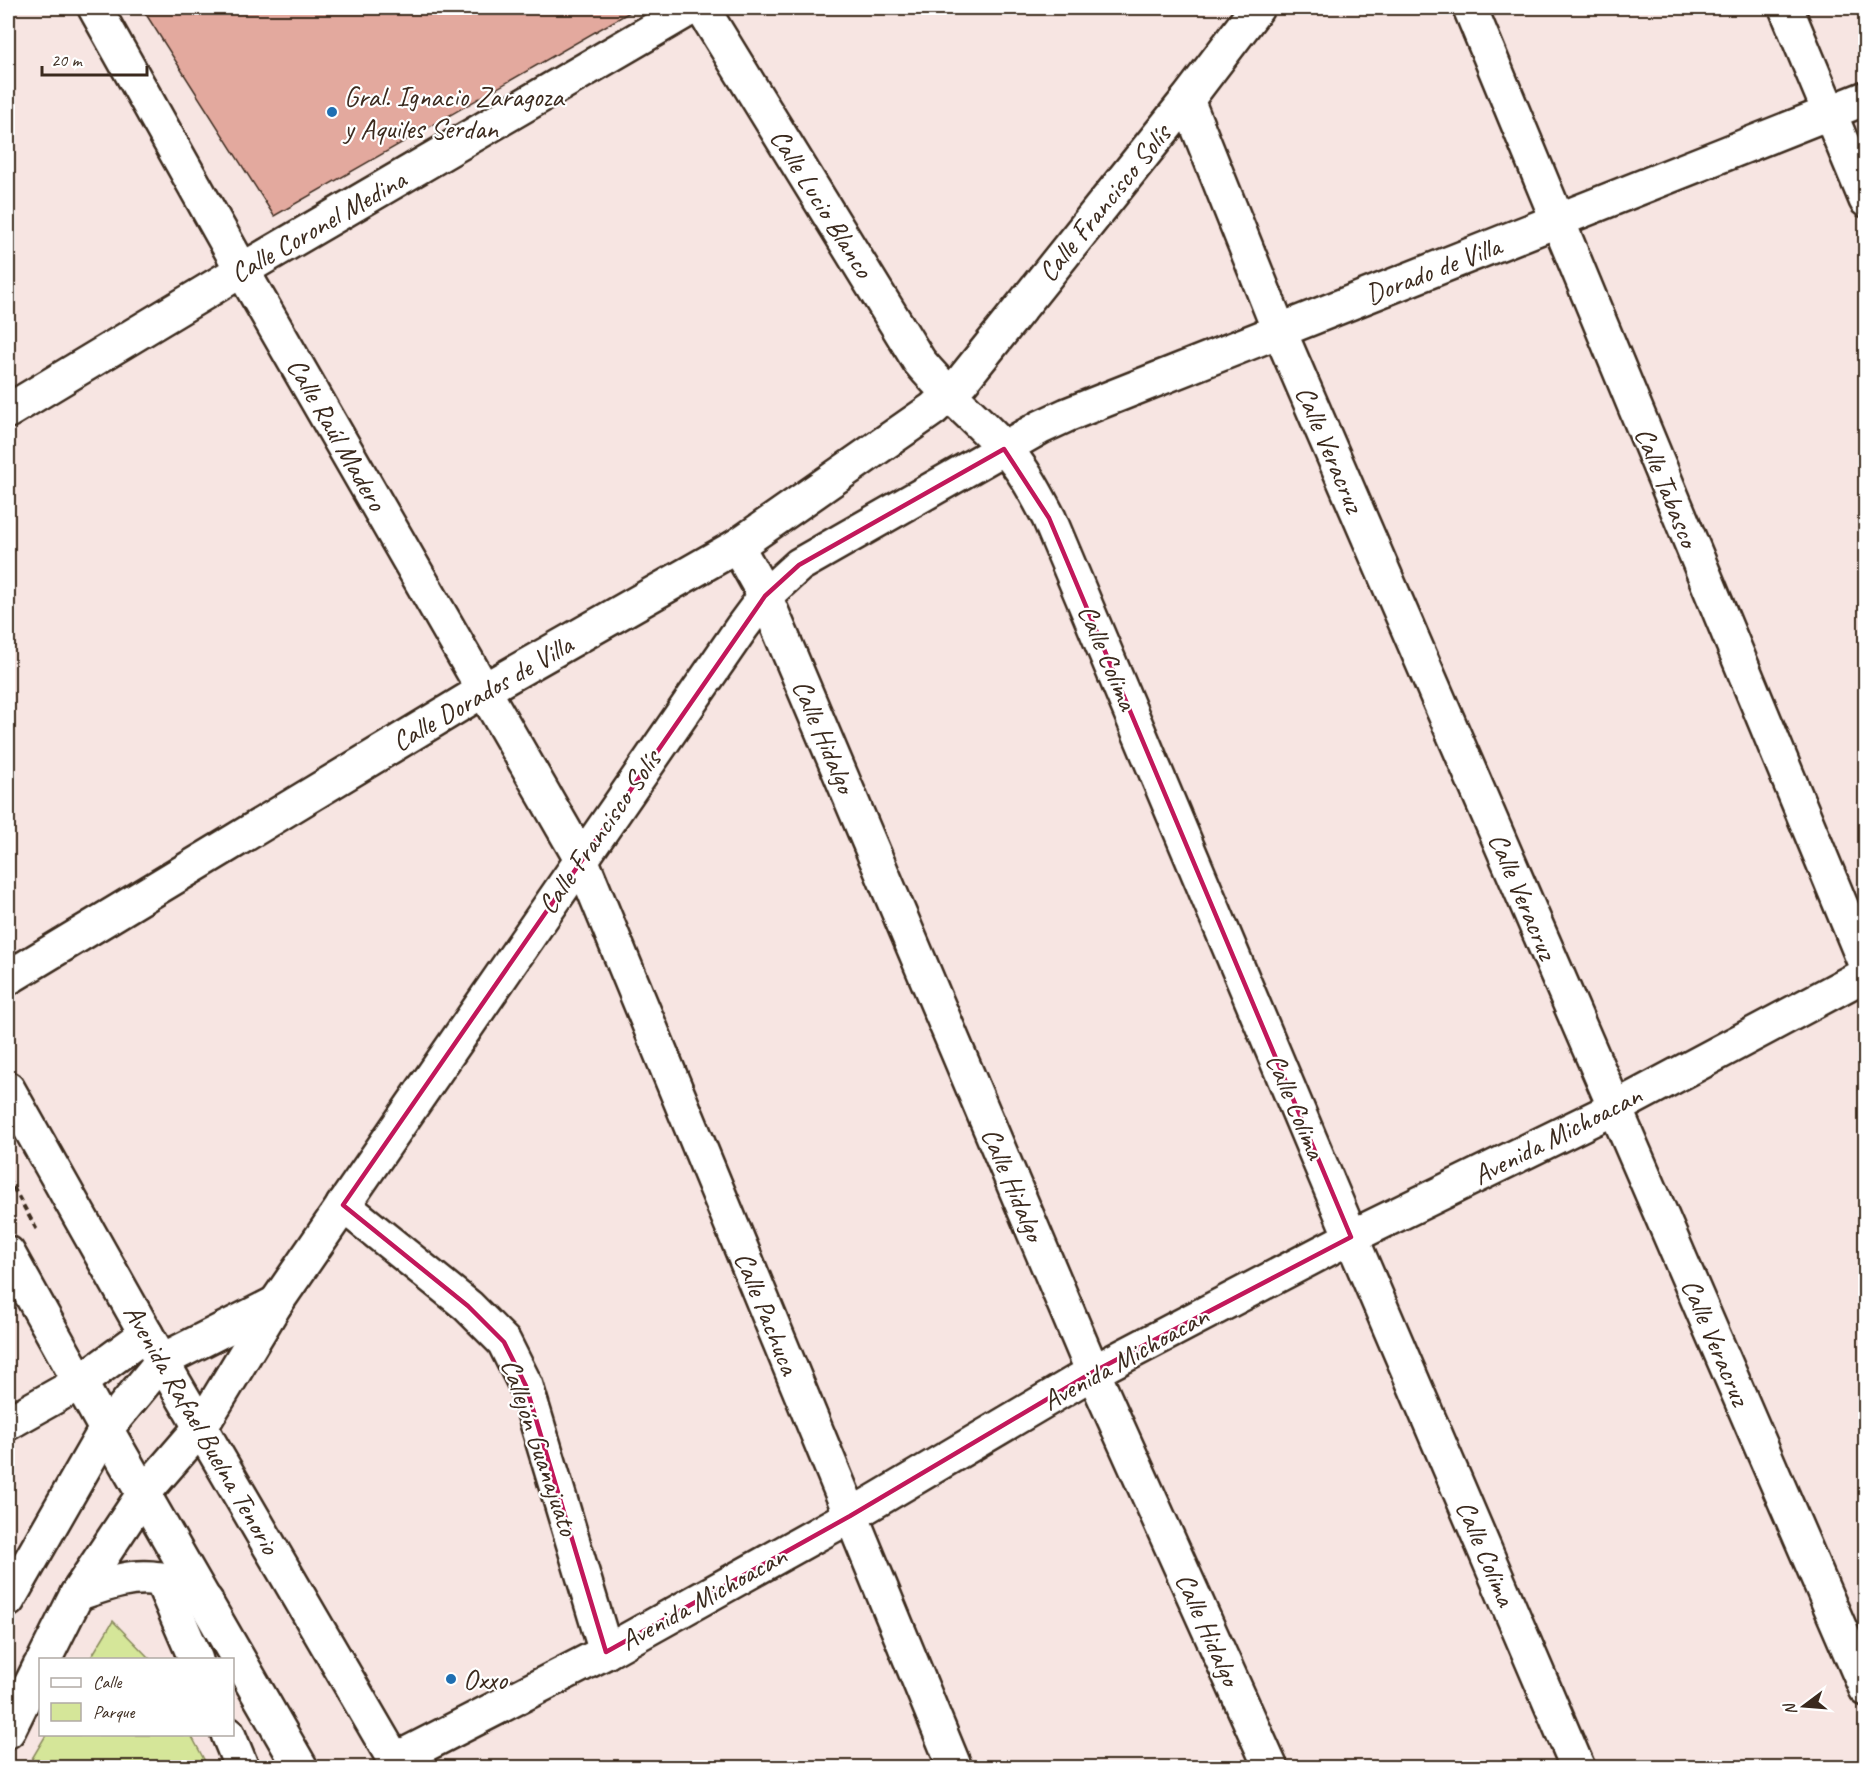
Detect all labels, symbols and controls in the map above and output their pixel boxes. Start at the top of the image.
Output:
scale bar [42,39,147,77]
text: 20 m [51,49,84,71]
place label: Gral. Ignacio Zaragoza y Aquiles Serdan [342,79,565,146]
marker: Gral. Ignacio Zaragoza y Aquiles Serdan [325,105,339,119]
street label: Calle Francisco Solís [1030,116,1180,289]
street label: Calle Lucio Blanco [762,122,883,286]
street label: Calle Coronel Medina [224,161,413,290]
street label: Dorado de Villa [1360,227,1508,312]
street label: Calle Raúl Madero [279,351,396,518]
street label: Calle Veracruz [1288,380,1373,520]
street label: Calle Tabasco [1627,422,1708,555]
street label: Calle Colima [1070,599,1146,717]
street label: Calle Dorados de Villa [385,626,580,759]
street label: Calle Hidalgo [785,674,865,801]
street label: Calle Francisco Solís [530,741,670,921]
street label: Calle Veracruz [1481,827,1566,967]
street label: Calle Colima [1258,1048,1334,1166]
street label: Avenida Michoacan [1467,1077,1648,1192]
street label: Calle Hidalgo [974,1122,1054,1249]
street label: Calle Pachuca [727,1247,808,1381]
street label: Calle Veracruz [1674,1273,1759,1413]
street label: Avenida Michoacan [1036,1297,1215,1418]
street label: Avenida Rafael Buelna Tenorio [116,1298,289,1562]
street label: Callejón Guanajuato [493,1354,587,1542]
street label: Calle Colima [1448,1495,1524,1613]
street label: Avenida Michoacan [614,1537,793,1658]
street label: Calle Hidalgo [1168,1567,1250,1694]
legend [39,1658,234,1736]
place label: Oxxo [463,1662,509,1697]
text: Calle [93,1671,122,1693]
marker: Oxxo [444,1672,458,1686]
north arrow [1774,1676,1834,1736]
text: N [1779,1699,1802,1717]
text: Parque [93,1701,135,1723]

